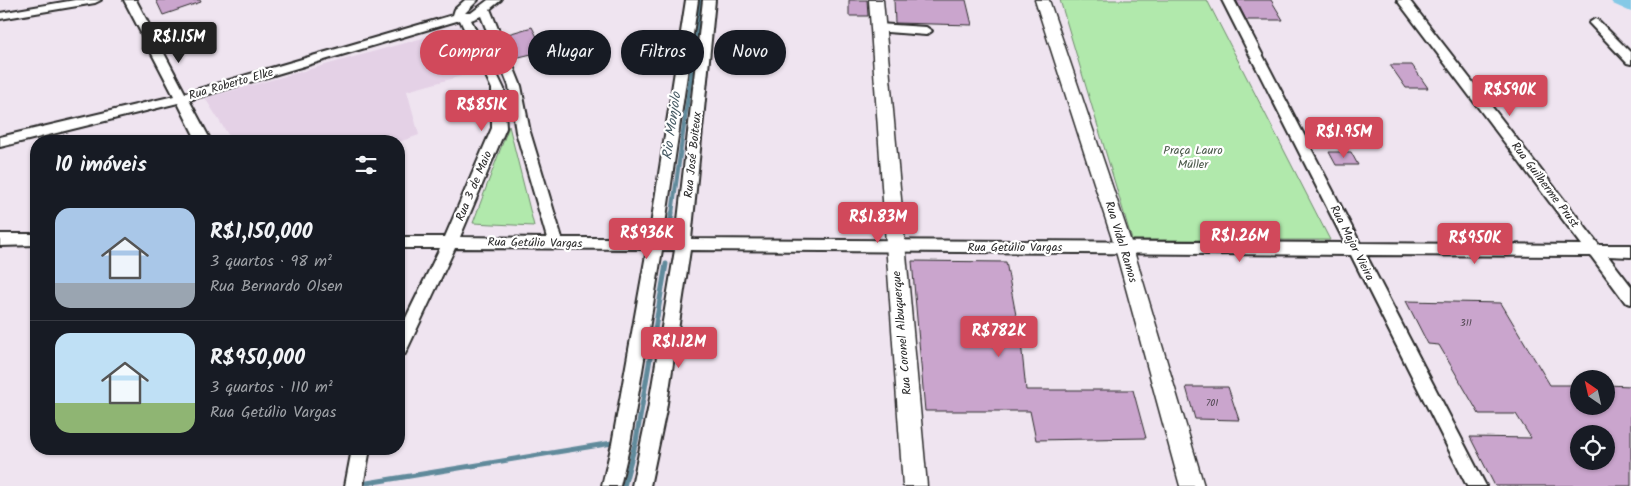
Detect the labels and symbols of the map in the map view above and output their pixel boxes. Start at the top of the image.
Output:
pin: R$1.15M [133,22,225,64]
street label: Rua Roberto Elke [186,63,276,105]
pin: R$590K [1469,74,1551,117]
water label: Rio Monjolo [656,89,688,161]
pin: R$851K [441,90,523,132]
street label: Rua José Boiteux [679,110,707,199]
pin: R$1.95M [1298,116,1390,159]
street label: Rua Guilherme Prust [1506,138,1584,232]
park label: Praça Lauro Müller [1163,141,1223,174]
street label: Rua 3 de Maio [451,148,497,224]
street label: Rua Vidal Ramos [1100,199,1142,285]
pin: R$1.83M [832,202,924,244]
street label: Rua Major Vieira [1325,202,1379,284]
pin: R$936K [606,218,688,260]
pin: R$1.26M [1194,220,1286,263]
pin: R$950K [1434,222,1516,265]
street label: Rua Getúlio Vargas [487,233,583,253]
street label: Rua Getúlio Vargas [968,238,1062,257]
street label: Rua Coronel Albuquerque [887,269,917,396]
house number: 311 [1460,315,1472,331]
pin: R$782K [958,316,1040,358]
pin: R$1.12M [633,326,725,369]
north arrow [1570,370,1615,415]
house number: 701 [1206,395,1218,411]

